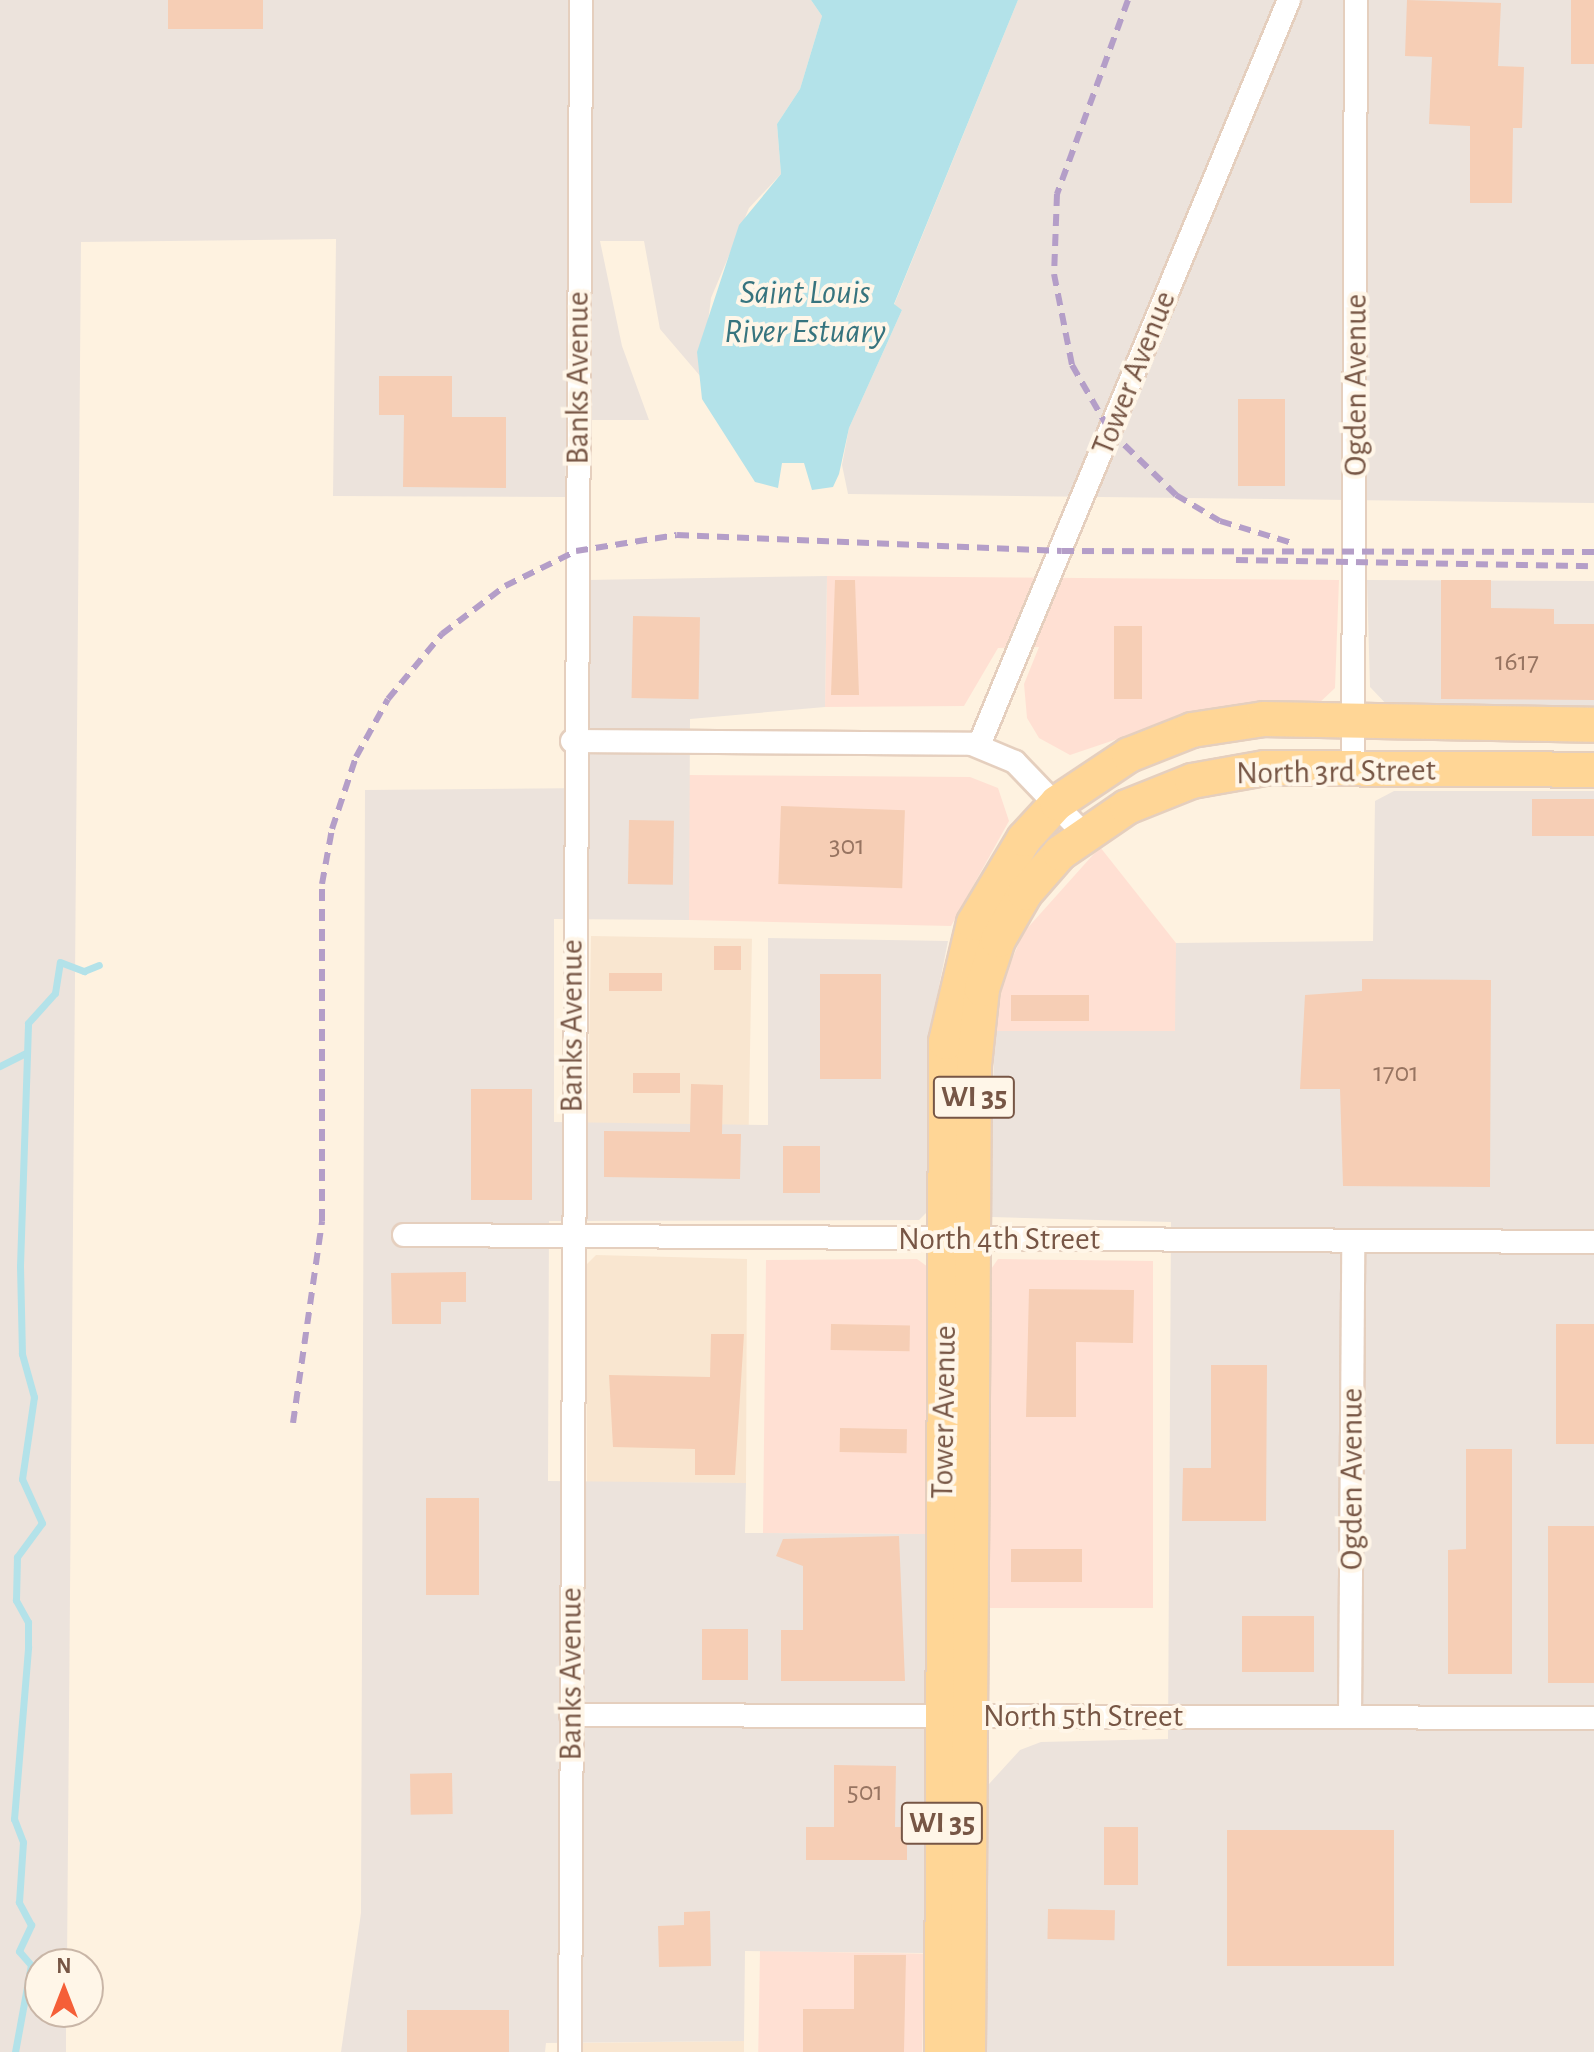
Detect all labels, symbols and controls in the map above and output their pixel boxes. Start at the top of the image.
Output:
water label: Saint Louis River Estuary [724,273,886,352]
street label: Tower Avenue [1084,285,1184,461]
street label: Banks Avenue [559,291,597,465]
street label: Ogden Avenue [1337,294,1375,476]
house number: 1617 [1495,645,1539,679]
street label: North 3rd Street [1236,751,1436,793]
house number: 301 [829,829,865,863]
street label: Banks Avenue [553,939,591,1113]
house number: 1701 [1373,1056,1419,1090]
road number: WI 35 [932,1071,1016,1123]
street label: North 4th Street [898,1220,1100,1258]
street label: Tower Avenue [923,1325,965,1499]
street label: Ogden Avenue [1333,1388,1371,1570]
street label: Banks Avenue [552,1587,590,1761]
street label: North 5th Street [983,1697,1183,1735]
house number: 501 [847,1775,883,1809]
road number: WI 35 [900,1797,984,1849]
north arrow [24,1948,104,2028]
text: N [56,1955,72,1977]

